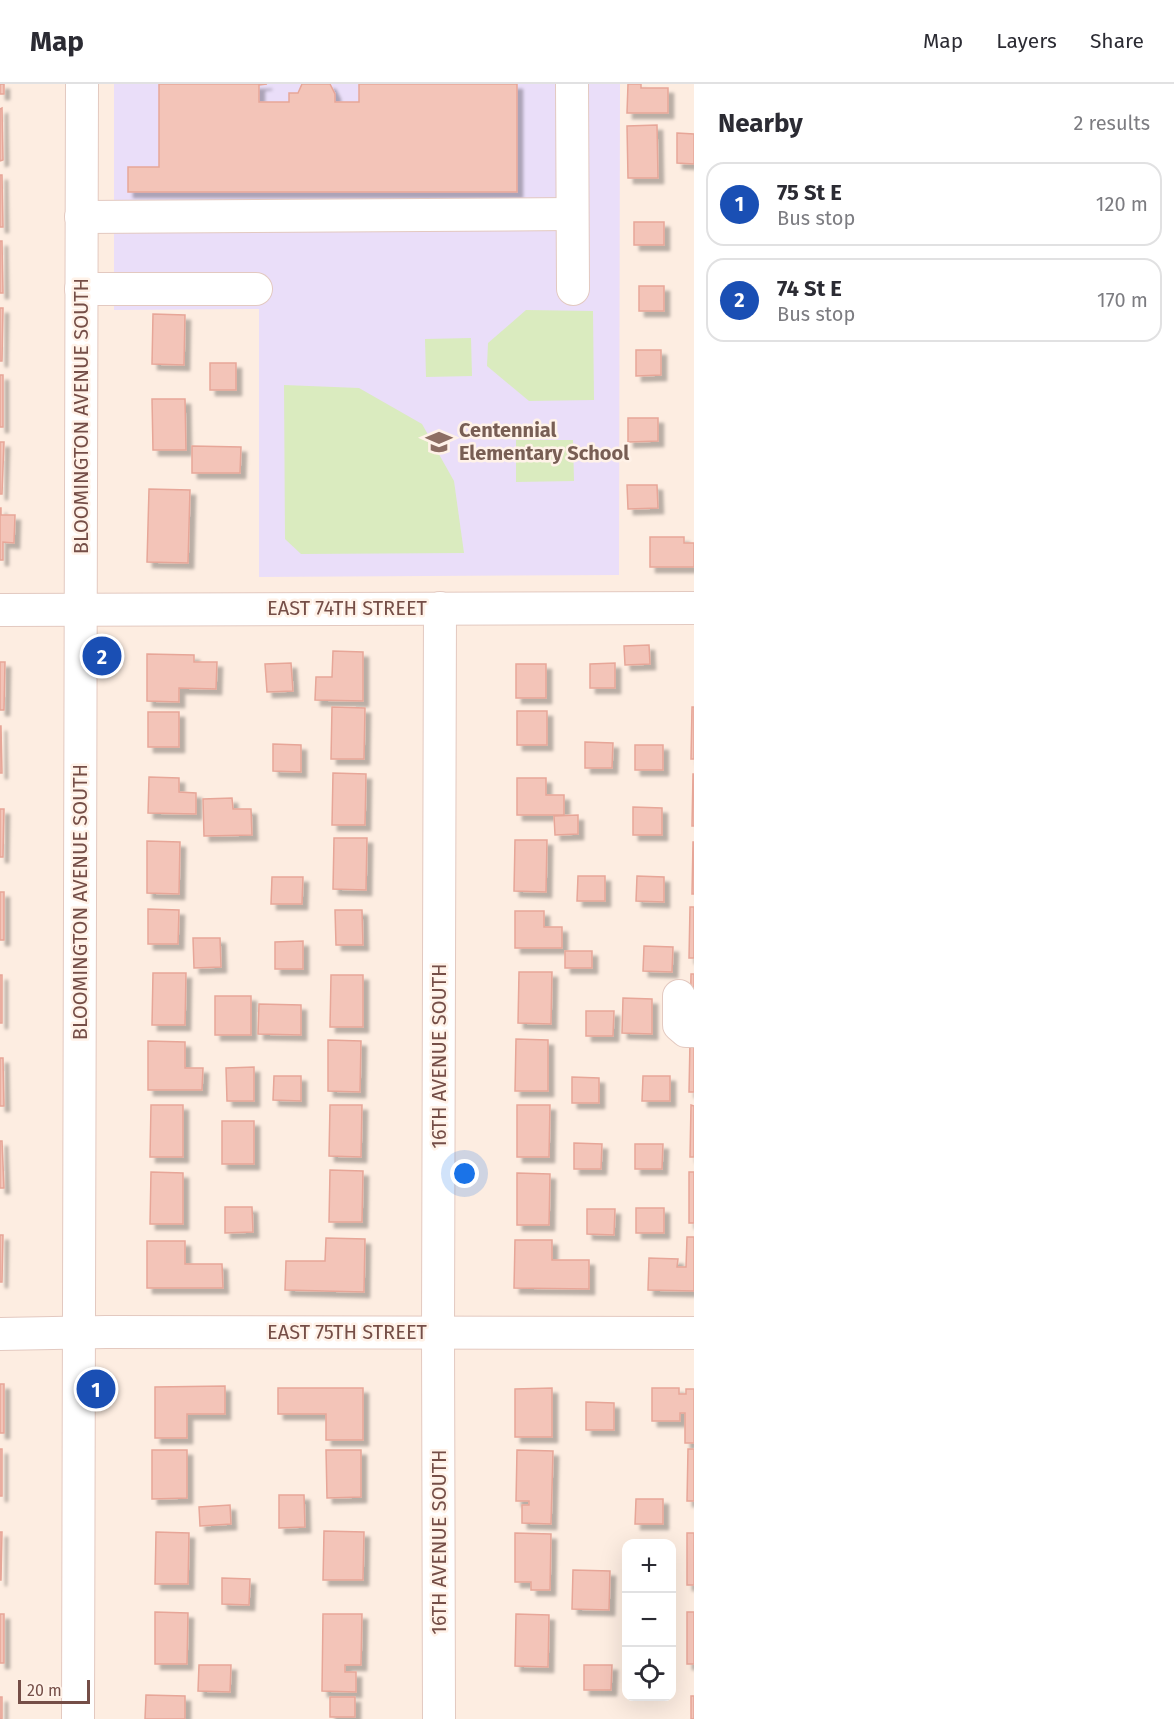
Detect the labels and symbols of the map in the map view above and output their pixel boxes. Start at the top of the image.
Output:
street label: BLOOMINGTON AVENUE SOUTH [69,278,93,554]
place label: Centennial Elementary School [459,418,629,465]
school or university icon: Centennial Elementary School [424,427,454,457]
street label: EAST 74TH STREET [267,596,428,620]
pin: 2 [82,634,122,678]
street label: BLOOMINGTON AVENUE SOUTH [68,764,92,1040]
street label: 16TH AVENUE SOUTH [427,963,451,1149]
your location [450,1159,479,1188]
street label: EAST 75TH STREET [267,1320,428,1344]
pin: 1 [76,1366,116,1412]
street label: 16TH AVENUE SOUTH [427,1449,451,1635]
scale bar [18,1677,90,1704]

